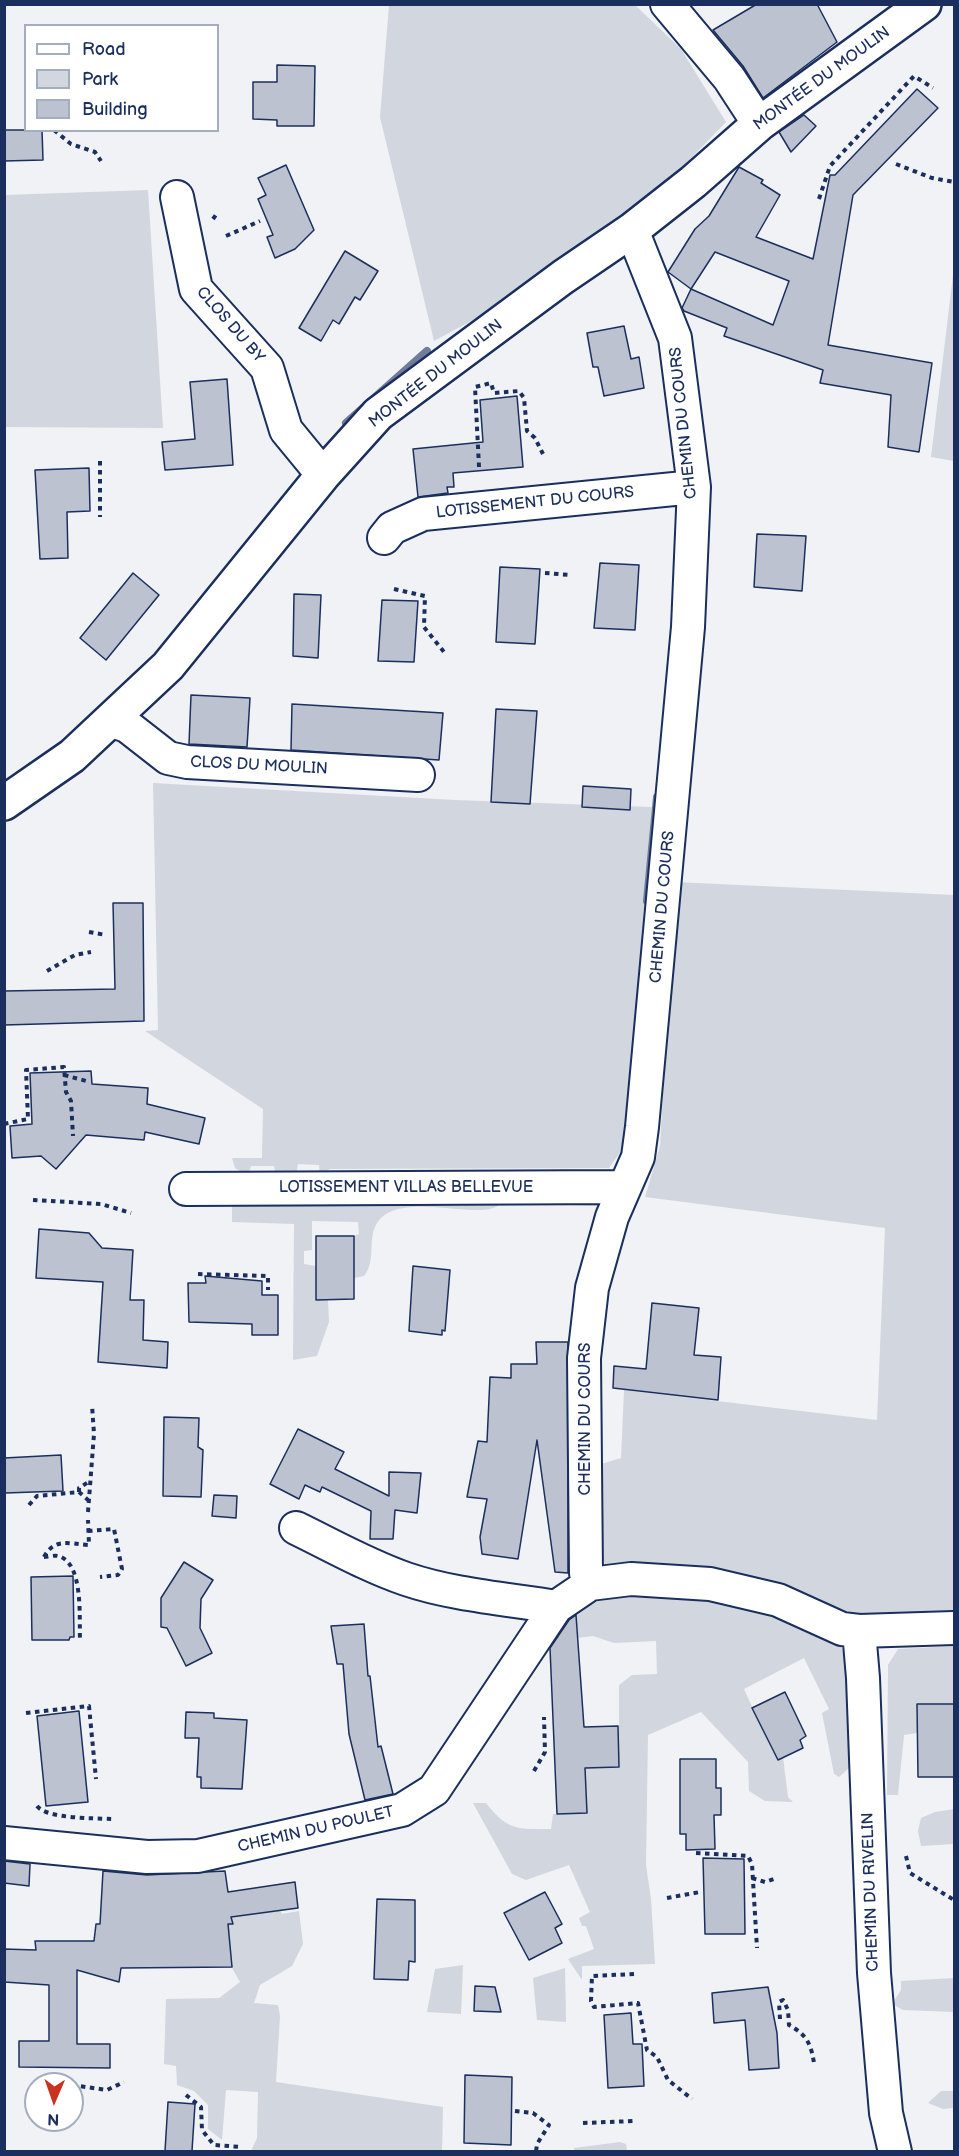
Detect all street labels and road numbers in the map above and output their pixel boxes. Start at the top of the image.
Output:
street label: MONTÉE DU MOULIN [750,23,894,135]
street label: CLOS DU BY [192,283,268,367]
street label: MONTÉE DU MOULIN [365,316,507,432]
street label: CHEMIN DU COURS [666,346,702,500]
street label: LOTISSEMENT DU COURS [435,483,635,523]
street label: CLOS DU MOULIN [190,753,328,779]
street label: CHEMIN DU COURS [647,830,679,984]
street label: LOTISSEMENT VILLAS BELLEVUE [279,1178,533,1198]
street label: CHEMIN DU COURS [576,1343,596,1495]
street label: CHEMIN DU POULET [236,1803,396,1857]
street label: CHEMIN DU RIVELIN [859,1812,883,1972]

